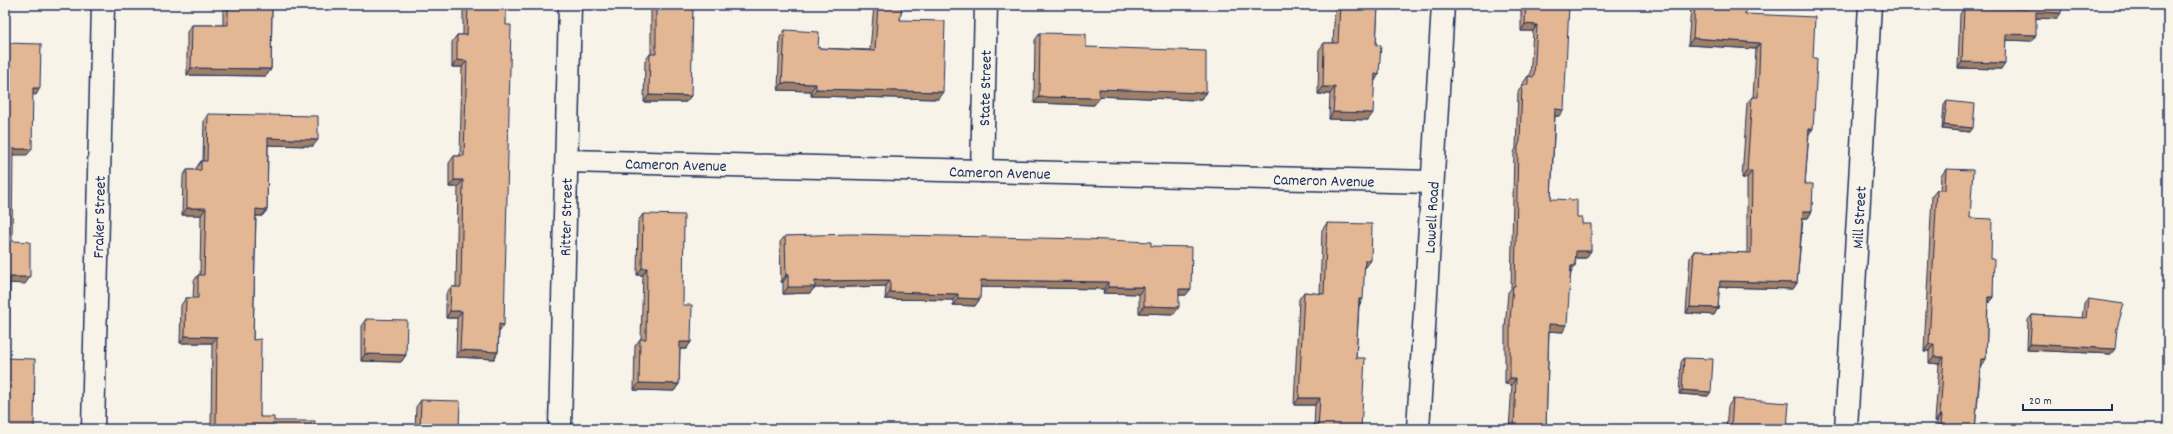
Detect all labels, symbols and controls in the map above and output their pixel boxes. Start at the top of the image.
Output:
street label: State Street [974,50,999,126]
street label: Cameron Avenue [625,153,727,179]
street label: Cameron Avenue [949,161,1051,187]
street label: Cameron Avenue [1273,169,1375,195]
street label: Fraker Street [88,175,113,259]
street label: Ritter Street [555,178,580,256]
street label: Lowell Road [1419,181,1447,254]
street label: Mill Street [1847,186,1874,249]
scale bar [2023,386,2112,412]
text: 20 m [2029,393,2052,410]

